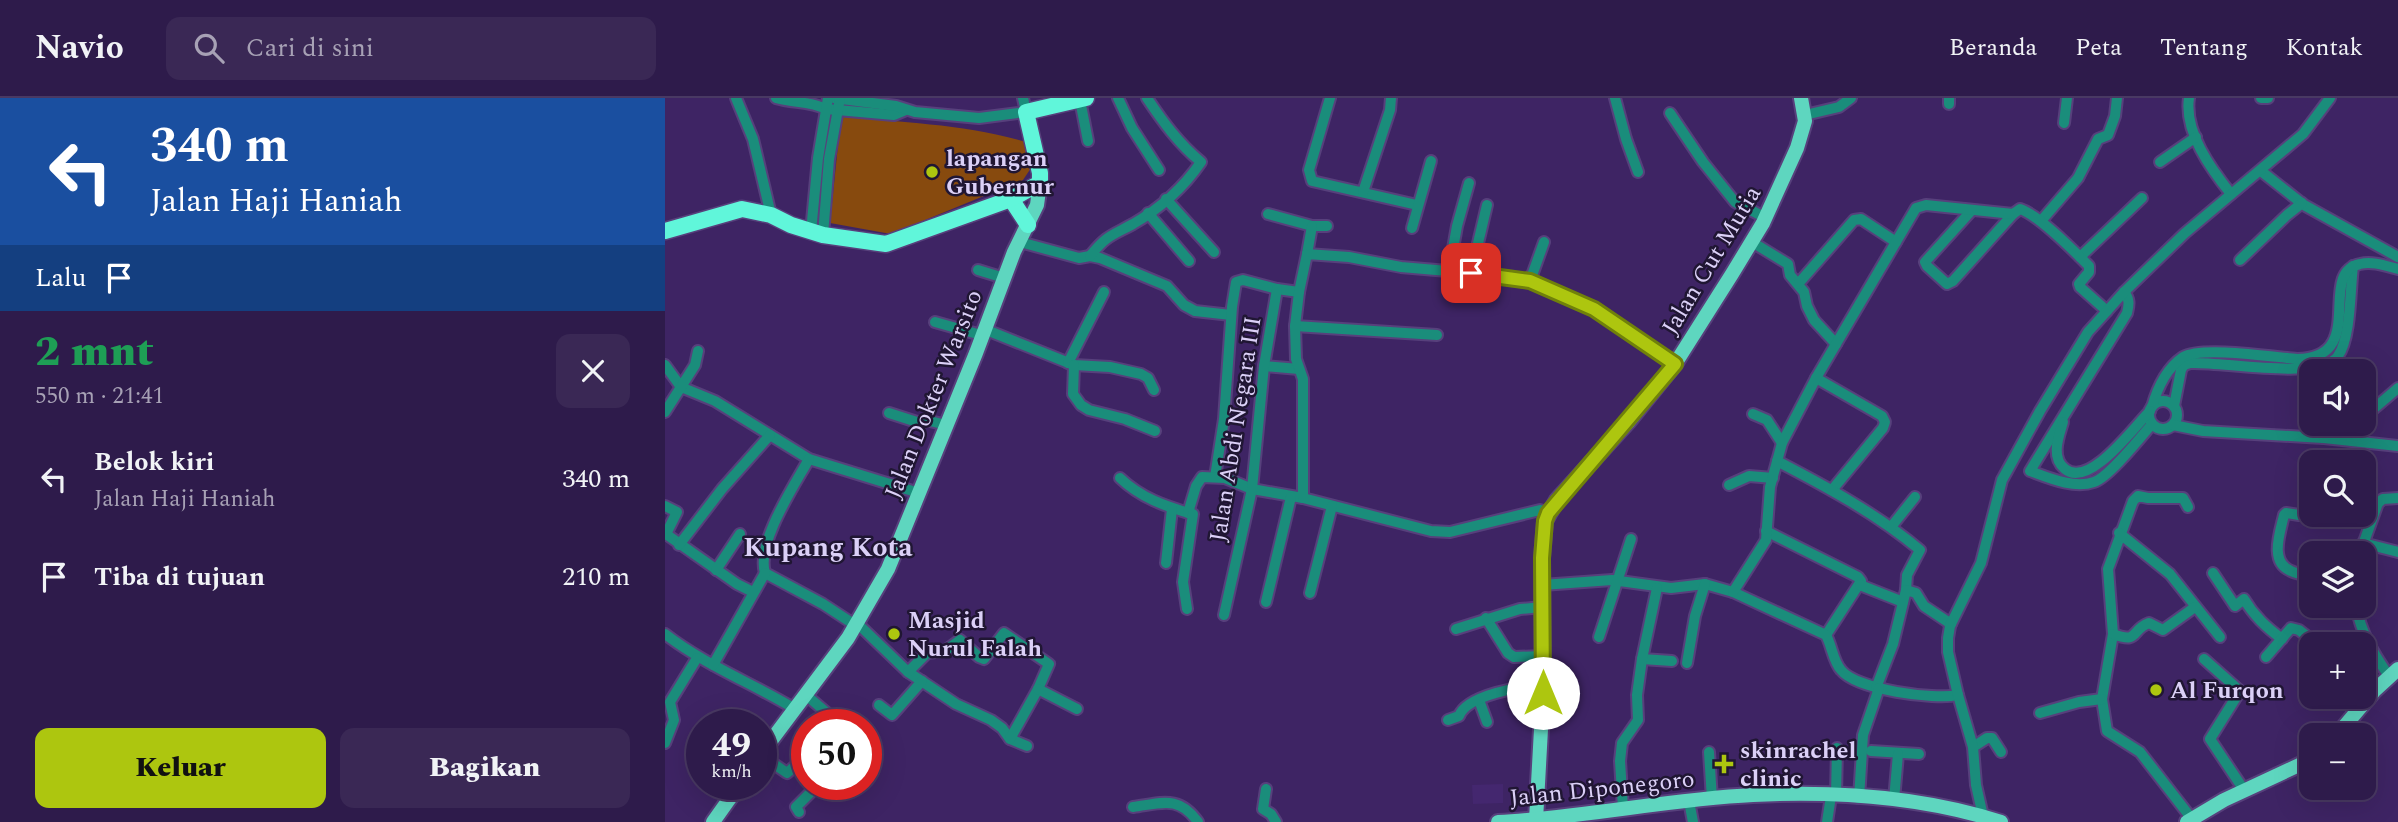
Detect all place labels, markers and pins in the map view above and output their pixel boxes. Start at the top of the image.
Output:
place label: lapangan Gubernur [946,141,1055,205]
marker: lapangan Gubernur [924,164,940,180]
pin [1441,243,1501,303]
place label: Masjid Nurul Falah [908,603,1042,667]
marker: Masjid Nurul Falah [886,626,902,642]
place label: Al Furqon [2170,673,2284,709]
marker: Al Furqon [2148,682,2164,698]
place label: skinrachel clinic [1740,733,1856,797]
marker: skinrachel clinic [1714,754,1734,774]

